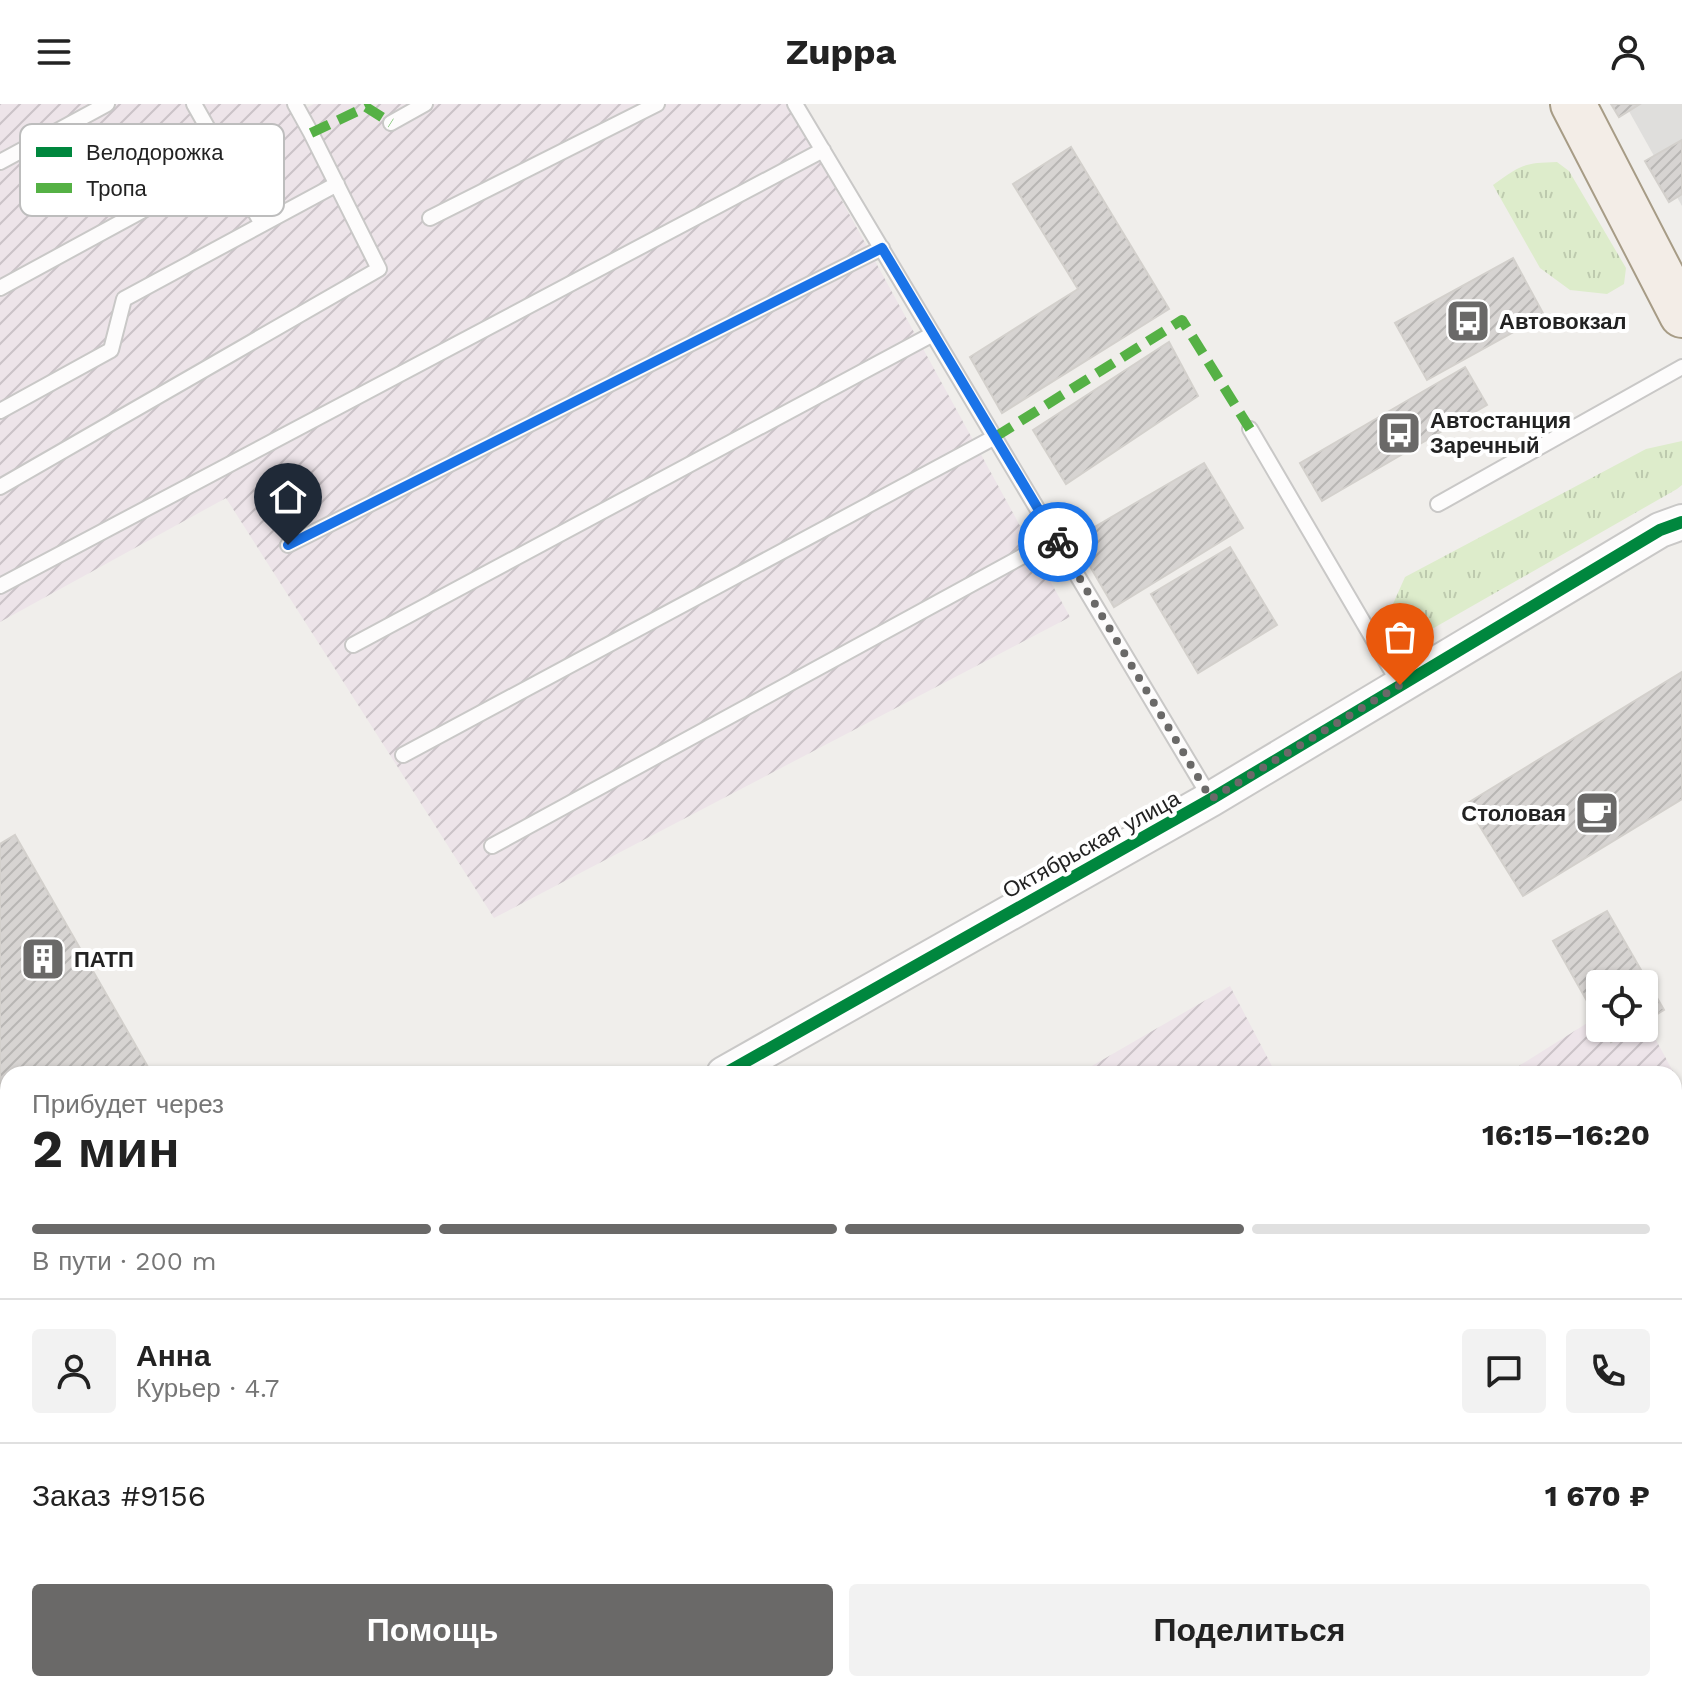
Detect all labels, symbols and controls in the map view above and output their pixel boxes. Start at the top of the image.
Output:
icon: menu [32,30,76,74]
icon: person [1606,30,1650,74]
text: Zuppa [786,31,896,73]
legend [20,124,284,216]
text: Велодорожка [86,140,224,165]
text: Тропа [86,176,148,201]
bus stop icon: Автовокзал [1444,297,1492,345]
place label: Автовокзал [1499,309,1627,334]
place label: Автостанция Заречный [1430,408,1571,458]
bus stop icon: Автостанция Заречный [1375,409,1423,457]
pin [254,463,322,545]
icon: home [266,475,310,519]
courier [1018,502,1098,582]
icon: bike [1036,520,1080,564]
pin [1366,603,1434,685]
icon: bag [1378,615,1422,659]
street label: Октябрьская улица [998,785,1185,903]
cafe icon: Столовая [1573,789,1621,837]
place label: Столовая [1461,801,1566,826]
building icon: ПАТП [19,935,67,983]
place label: ПАТП [74,947,134,972]
map controls [1586,970,1658,1042]
button: locate [1586,970,1658,1042]
text: Прибудет через [32,1089,224,1119]
text: 16:15–16:20 [1482,1117,1650,1152]
text: 2 мин [32,1119,180,1180]
text: В пути · 200 m [32,1246,216,1276]
button: person [32,1329,116,1413]
button: chat [1462,1329,1546,1413]
button: phone [1566,1329,1650,1413]
text: Анна [136,1338,211,1373]
text: Курьер · 4.7 [136,1373,279,1403]
text: Заказ #9156 [32,1478,206,1513]
text: 1 670 ₽ [1545,1478,1650,1513]
button: Помощь [32,1584,833,1676]
button: Поделиться [849,1584,1650,1676]

